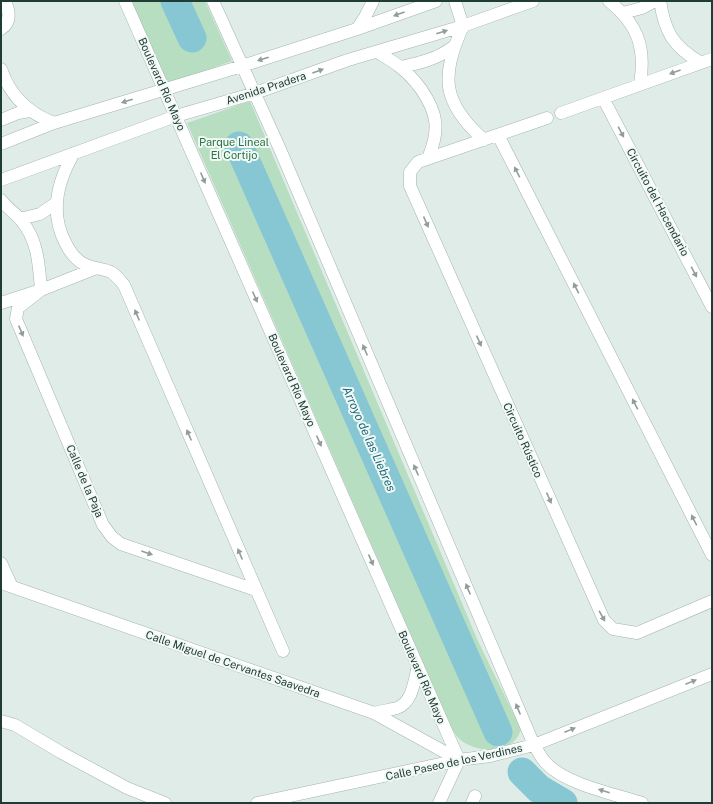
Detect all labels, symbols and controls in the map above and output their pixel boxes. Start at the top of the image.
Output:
one-way arrow [393,11,405,17]
one-way arrow [436,29,448,35]
street label: Boulevard Río Mayo [136,36,188,132]
one-way arrow [256,57,268,63]
one-way arrow [312,68,324,74]
street label: Avenida Pradera [224,69,308,107]
one-way arrow [669,69,681,75]
one-way arrow [121,98,133,104]
one-way arrow [618,127,624,138]
park label: Parque Lineal El Cortijo [199,136,269,161]
street label: Circuito del Hacendario [624,146,692,258]
one-way arrow [514,167,521,178]
one-way arrow [200,172,206,184]
one-way arrow [423,216,429,228]
one-way arrow [691,267,697,278]
one-way arrow [573,283,580,294]
one-way arrow [252,291,258,302]
one-way arrow [134,309,140,321]
one-way arrow [18,325,24,337]
street label: Boulevard Río Mayo [266,332,318,428]
one-way arrow [476,335,482,346]
one-way arrow [362,344,368,356]
water label: Arroyo de las Liebres [340,384,399,494]
one-way arrow [632,398,639,410]
street label: Circuito Rústico [501,401,545,479]
one-way arrow [186,429,192,440]
one-way arrow [316,436,322,448]
street label: Calle de la Paja [64,443,106,519]
one-way arrow [413,463,419,475]
one-way arrow [546,492,552,503]
one-way arrow [691,514,697,526]
one-way arrow [237,548,243,560]
one-way arrow [142,550,154,556]
one-way arrow [368,555,374,566]
one-way arrow [464,583,470,595]
one-way arrow [599,610,606,622]
street label: Calle Miguel de Cervantes Saavedra [144,628,322,700]
street label: Boulevard Río Mayo [396,629,448,725]
one-way arrow [685,679,697,685]
one-way arrow [515,703,522,715]
one-way arrow [564,727,576,733]
street label: Calle Paseo de los Verdines [385,742,524,782]
one-way arrow [598,788,610,794]

